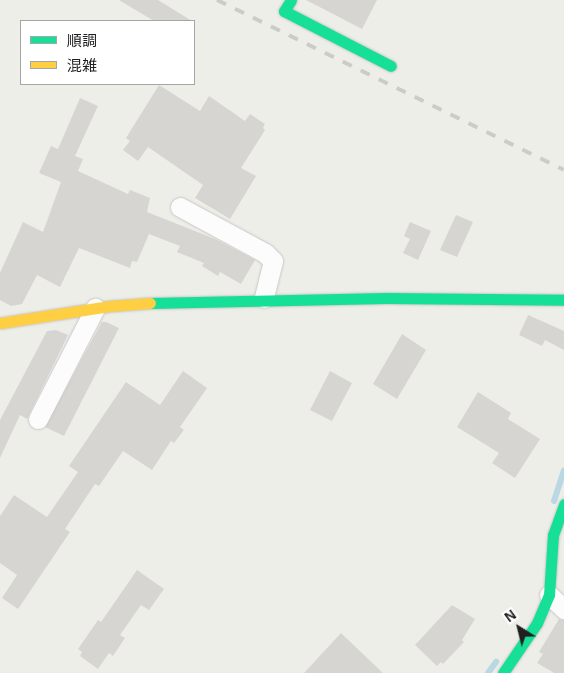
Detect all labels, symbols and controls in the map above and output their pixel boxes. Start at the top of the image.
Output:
legend [20,20,195,85]
text: 順調 [67,32,97,49]
text: 混雑 [67,57,97,74]
north arrow [494,603,544,653]
text: N [501,606,519,625]

